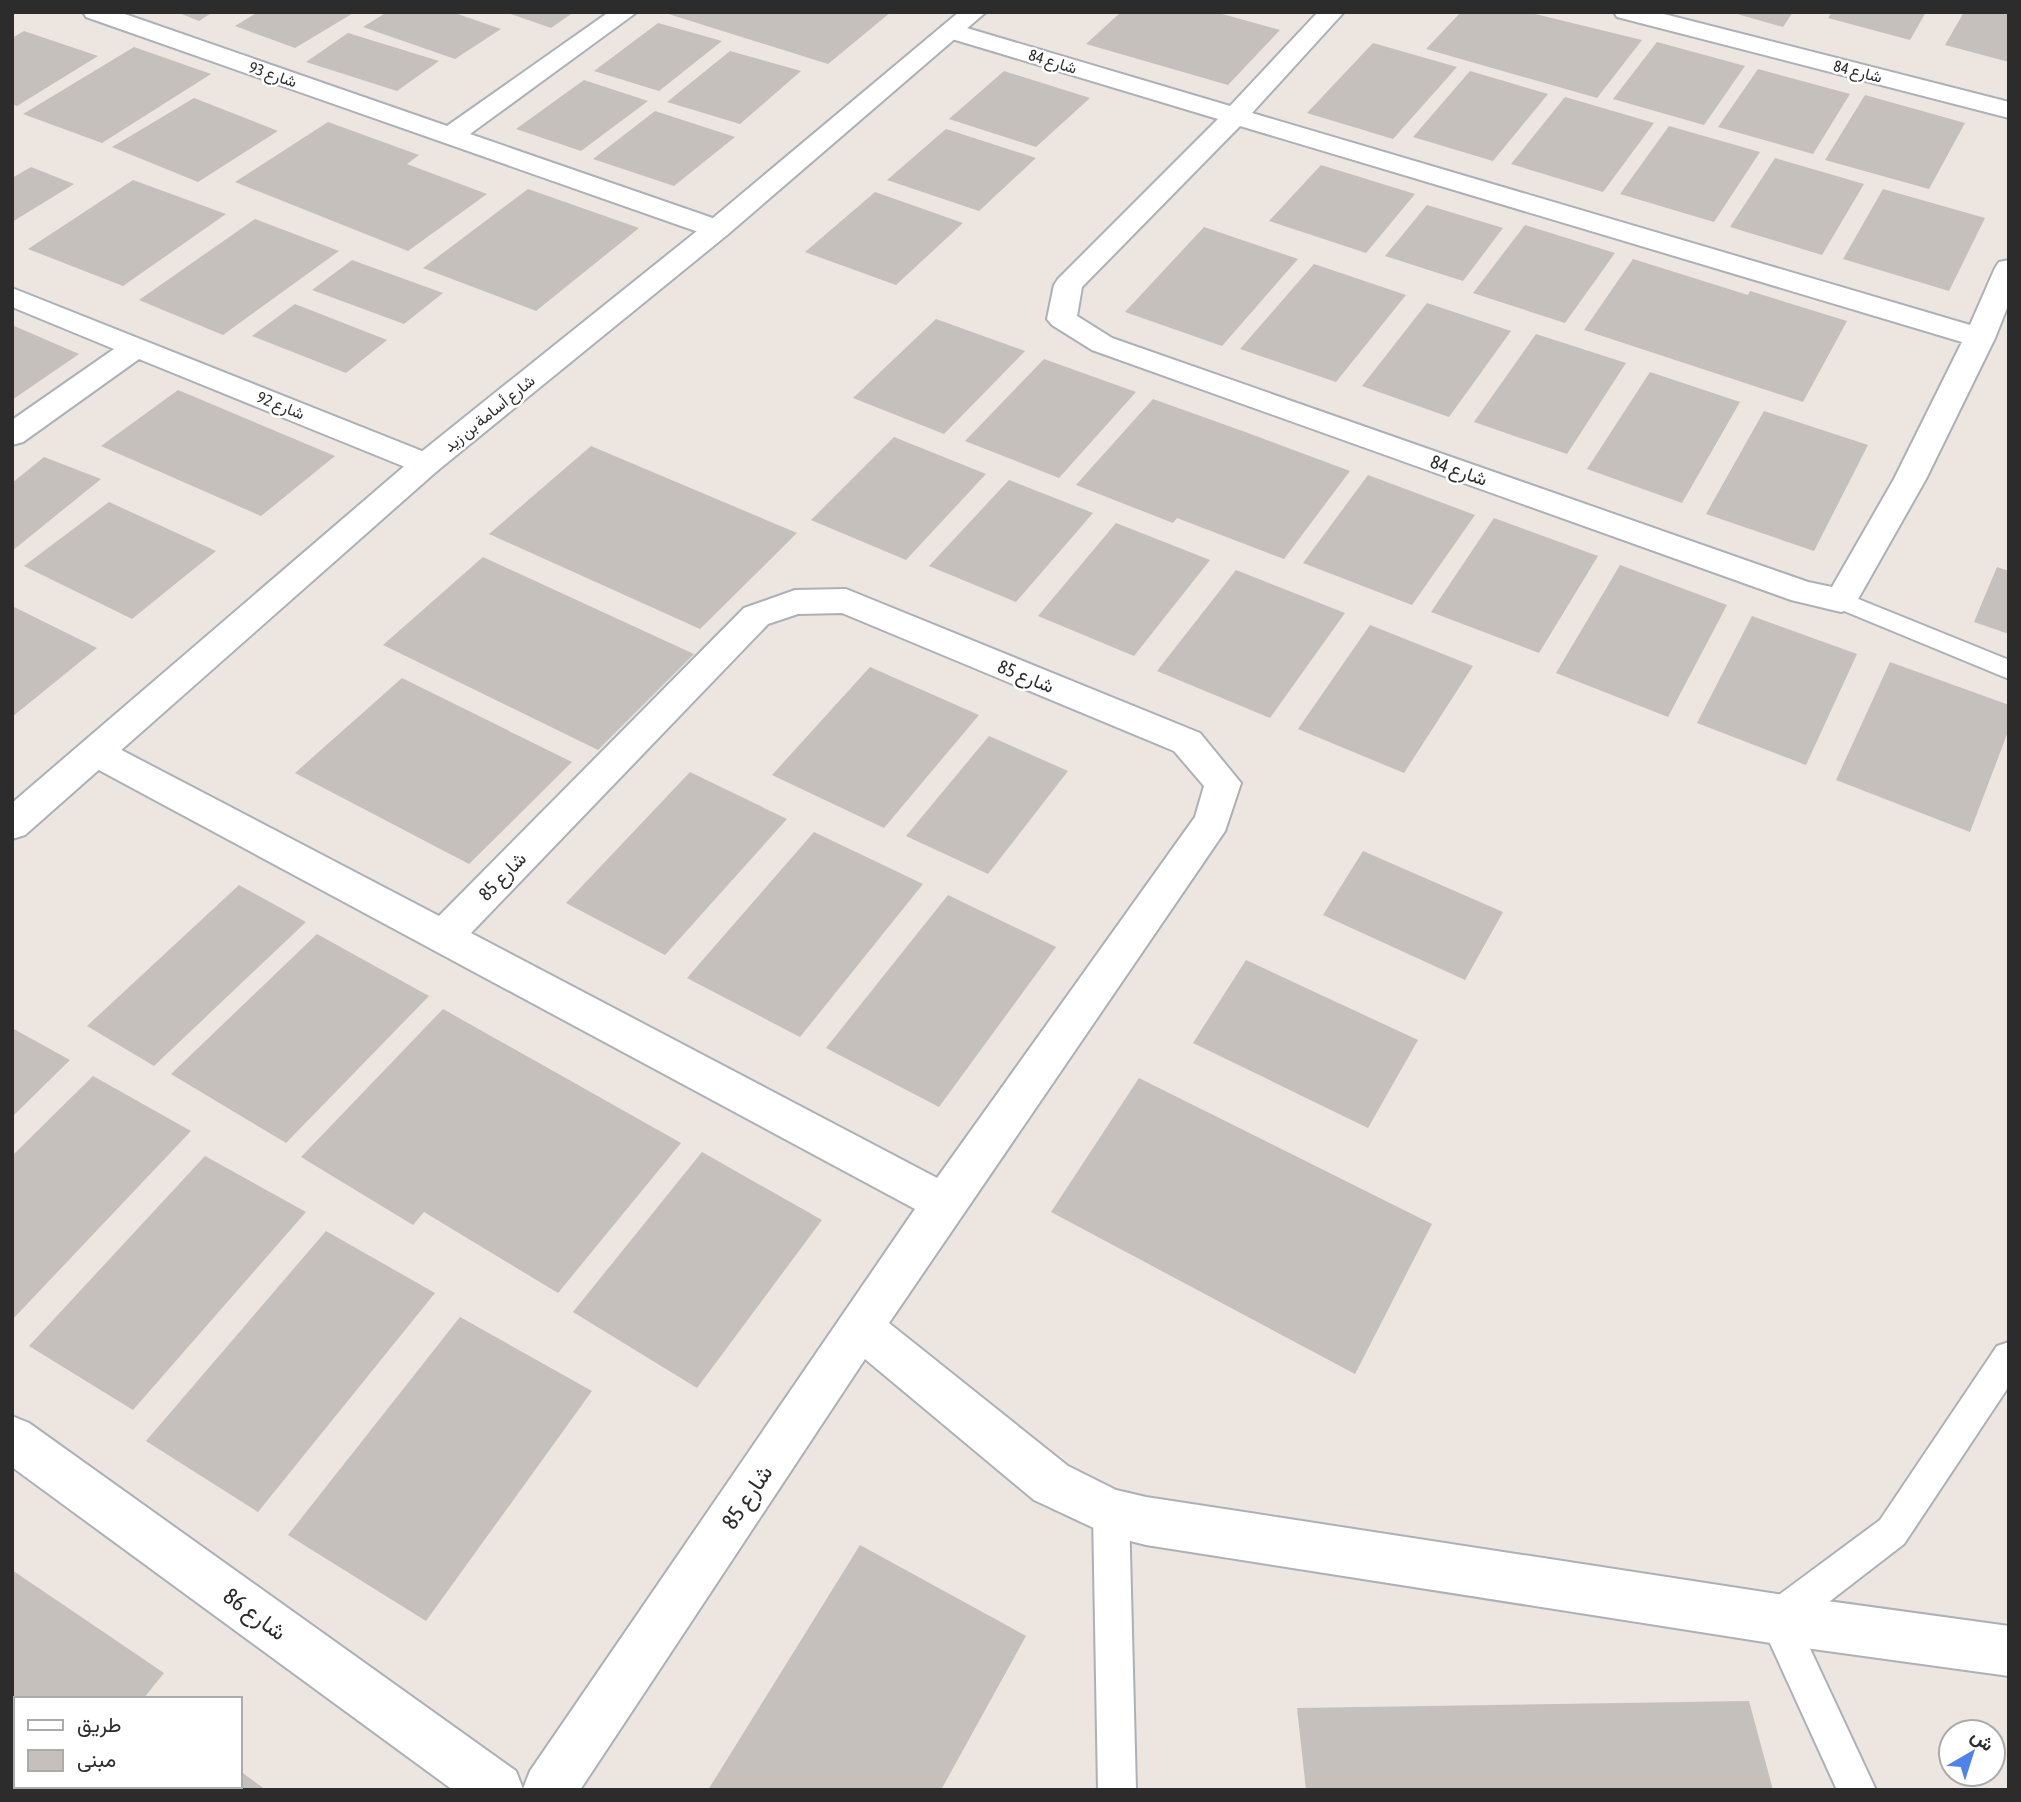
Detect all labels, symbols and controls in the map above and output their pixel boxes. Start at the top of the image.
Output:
street label: شارع 84 [1026,45,1079,80]
street label: شارع 84 [1831,56,1884,89]
street label: شارع 93 [246,57,299,93]
street label: شارع أسامة بن زيد [440,371,540,457]
street label: شارع 92 [254,387,307,425]
street label: شارع 84 [1427,450,1490,492]
street label: شارع 85 [994,655,1057,699]
street label: شارع 85 [474,847,532,906]
street label: شارع 85 [716,1460,780,1535]
street label: شارع 86 [217,1583,291,1648]
legend [14,1697,242,1788]
text: طريق [77,1712,122,1738]
north arrow [1937,1718,2007,1788]
text: ش [1966,1724,1999,1756]
text: مبنى [77,1747,116,1772]

